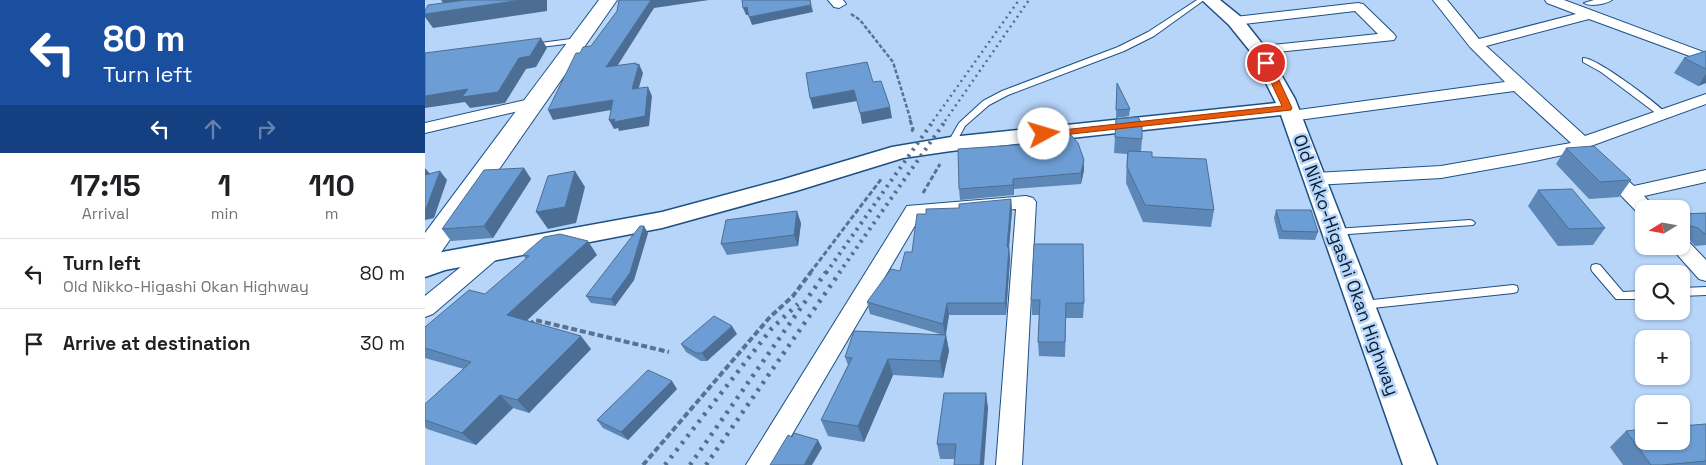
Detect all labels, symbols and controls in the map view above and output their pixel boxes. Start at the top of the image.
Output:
text: 80 m [103,17,185,61]
icon: left [20,20,85,85]
pin [1245,42,1287,84]
icon: arrive [1252,49,1280,77]
text: Turn left [103,60,193,88]
position arrow [1017,107,1069,159]
icon: left [146,115,174,143]
icon: ahead [199,115,227,143]
icon: right [252,115,280,143]
street label: Old Nikko-Higashi Okan Highway [1288,131,1405,399]
text: 17:15 [70,166,141,205]
text: 1 [218,166,231,205]
text: 110 [308,166,355,205]
north arrow [1635,200,1690,255]
map controls [1635,200,1690,450]
text: Arrival [82,203,129,224]
text: min [211,203,238,224]
text: m [325,203,339,224]
text: Turn left [63,251,141,276]
icon: left [20,260,48,288]
text: 80 m [360,261,405,286]
button: search [1635,265,1690,320]
text: Old Nikko-Higashi Okan Highway [63,276,309,297]
icon: arrive [20,330,48,358]
button: + [1635,330,1690,385]
text: Arrive at destination [63,331,251,356]
text: 30 m [360,331,405,356]
button: − [1635,395,1690,450]

